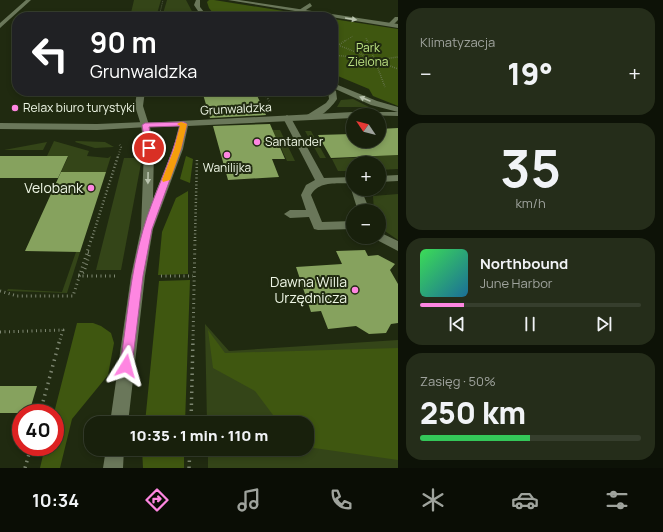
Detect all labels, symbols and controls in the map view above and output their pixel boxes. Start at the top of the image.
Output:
one-way arrow [345,16,357,22]
text: 90 m [90,23,157,61]
icon: left [24,28,76,80]
text: Klimatyzacja [420,33,495,51]
park label: Park Zielona [348,39,388,70]
text: 19° [507,53,553,94]
text: Grunwaldzka [90,59,197,83]
text: − [420,59,432,89]
text: + [628,59,641,89]
one-way arrow [358,96,370,102]
street label: Grunwaldzka [200,98,272,119]
place label: Relax biuro turystyki [23,99,135,116]
marker: Relax biuro turystyki [10,103,20,113]
north arrow [346,108,386,148]
map controls [346,108,386,244]
pin [132,131,166,165]
text: 35 [500,132,561,203]
place label: Santander [265,133,324,150]
icon: arrive [138,137,160,159]
marker: Santander [252,137,262,147]
marker: Wanilijka [222,150,232,160]
button: + [346,156,386,196]
place label: Wanilijka [203,159,251,176]
one-way arrow [145,172,152,184]
place label: Velobank [24,178,84,197]
marker: Velobank [86,183,96,193]
text: km/h [515,194,546,212]
button: − [346,204,386,244]
text: Northbound [480,253,568,274]
place label: Dawna Willa Urzędnicza [270,272,347,307]
text: June Harbor [480,274,553,292]
marker: Dawna Willa Urzędnicza [350,285,360,295]
icon: previous [446,313,468,335]
icon: pause [519,313,541,335]
icon: next [593,313,615,335]
position arrow [105,345,147,387]
text: Zasięg · 50% [420,372,496,390]
text: 250 km [420,392,526,433]
speed limit sign: 40 [12,404,64,456]
text: 10:35 · 1 min · 110 m [130,425,268,446]
icon: directions [143,486,171,514]
icon: music [235,486,263,514]
icon: phone [327,486,355,514]
icon: climate [419,486,447,514]
icon: car [511,486,539,514]
icon: filters [603,486,631,514]
text: 10:34 [32,488,79,512]

